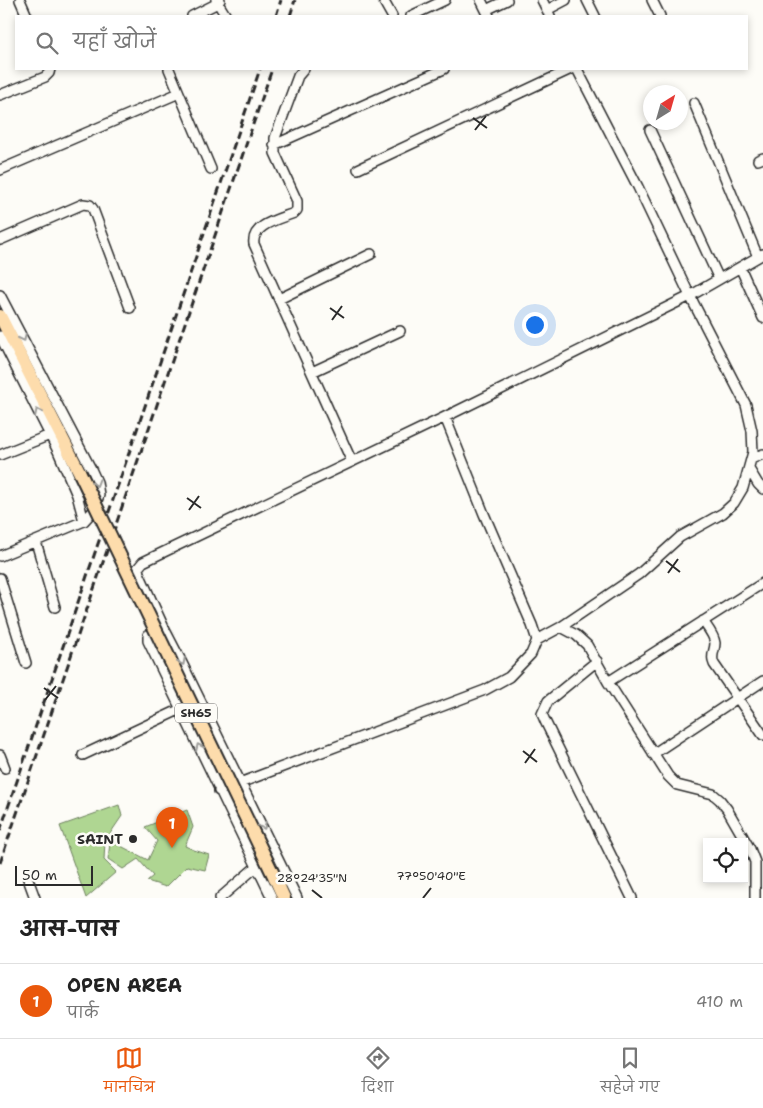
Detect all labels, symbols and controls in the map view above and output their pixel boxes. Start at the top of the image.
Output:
search box [15,15,748,70]
icon: search [33,29,61,57]
text: यहाँ खोजें [73,29,156,54]
north arrow [643,85,688,130]
your location [522,312,548,338]
one-way arrow [17,333,27,342]
one-way arrow [34,408,45,417]
one-way arrow [90,478,100,487]
one-way arrow [176,657,186,666]
road number: SH65 [175,704,217,722]
one-way arrow [195,743,205,752]
pin: 1 [156,807,188,848]
one-way arrow [257,821,267,830]
place label: SAINT [77,830,123,848]
marker: SAINT [127,833,139,845]
map controls [703,838,748,883]
button: locate [703,838,748,883]
scale bar [15,863,92,886]
text: 50 m [22,866,57,884]
text: 77°50'40"E [396,868,466,884]
text: 28°24'35"N [277,870,347,886]
text: आस-पास [20,915,118,943]
text: OPEN AREA [67,973,182,998]
text: 1 [32,991,40,1012]
text: 410 m [696,991,743,1012]
text: पार्क [67,1002,98,1023]
tab: मानचित्र [103,1044,155,1103]
tab: दिशा [362,1044,393,1103]
tab: सहेजे गए [600,1044,660,1103]

